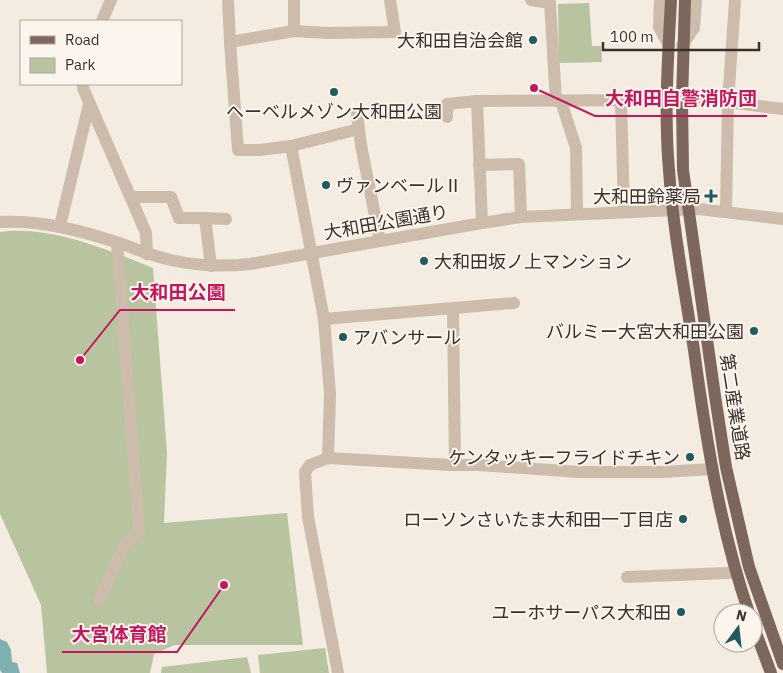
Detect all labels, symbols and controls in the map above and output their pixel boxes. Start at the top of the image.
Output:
legend [20,20,182,85]
scale bar [603,20,759,52]
text: 100 m [610,27,654,46]
place label: 大和田自治会館 [397,29,523,52]
text: Road [65,30,100,49]
marker: 大和田自治会館 [527,34,539,46]
text: Park [65,55,95,74]
callout: 大和田自警消防団 [595,82,767,116]
marker: ヘーベルメゾン大和田公園 [328,86,340,98]
text: 大和田自警消防団 [605,86,757,110]
place label: ヘーベルメゾン大和田公園 [226,100,442,123]
place label: ヴァンベールⅡ [336,174,462,197]
marker: ヴァンベールⅡ [320,179,332,191]
place label: 大和田鈴薬局 [593,185,701,208]
marker: 大和田鈴薬局 [705,190,717,202]
street label: 大和田公園通り [322,200,450,244]
place label: 大和田坂ノ上マンション [434,250,632,273]
marker: 大和田坂ノ上マンション [418,255,430,267]
callout: 大和田公園 [120,276,235,310]
text: 大和田公園 [130,280,226,304]
place label: バルミー大宮大和田公園 [546,320,744,343]
marker: バルミー大宮大和田公園 [748,325,760,337]
place label: アバンサール [353,326,461,349]
marker: アバンサール [337,331,349,343]
street label: 第二産業道路 [715,352,755,462]
place label: ケンタッキーフライドチキン [448,446,680,469]
marker: ケンタッキーフライドチキン [684,451,696,463]
place label: ローソンさいたま大和田一丁目店 [404,508,673,531]
marker: ローソンさいたま大和田一丁目店 [677,513,689,525]
place label: ユーホサーパス大和田 [491,601,671,624]
north arrow [713,603,763,653]
text: N [734,605,749,625]
marker: ユーホサーパス大和田 [675,606,687,618]
callout: 大宮体育館 [62,618,177,652]
text: 大宮体育館 [71,622,167,646]

